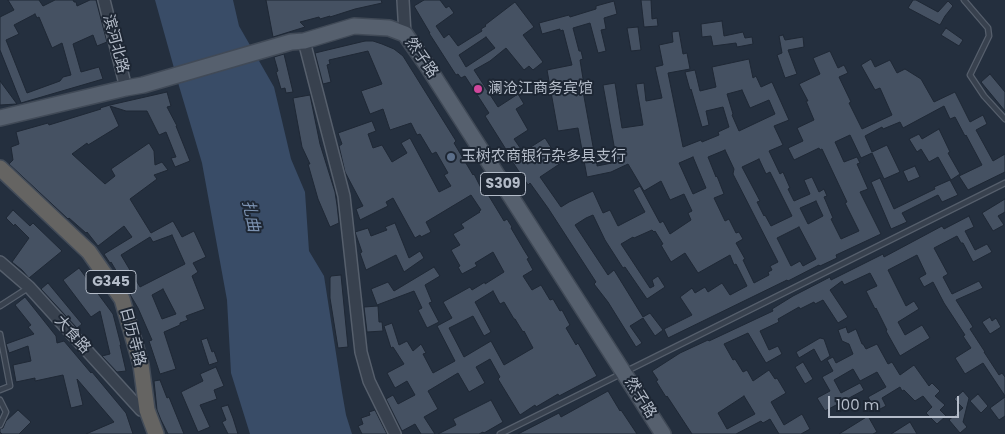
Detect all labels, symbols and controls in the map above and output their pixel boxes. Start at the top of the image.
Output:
street label: 滨河北路 [99,13,131,75]
street label: 然子路 [401,34,441,82]
place label: 澜沧江商务宾馆 [488,80,593,98]
marker: 澜沧江商务宾馆 [472,83,484,95]
place label: 玉树农商银行杂多县支行 [461,148,626,166]
marker: 玉树农商银行杂多县支行 [445,151,457,163]
road number: S309 [480,172,526,195]
water label: 扎曲 [237,198,263,234]
road number: G345 [86,270,136,294]
street label: 日历寺路 [116,306,148,368]
street label: 大食路 [50,312,94,358]
street label: 然子路 [620,374,660,422]
scale bar [830,386,961,418]
text: 100 m [836,394,879,415]

